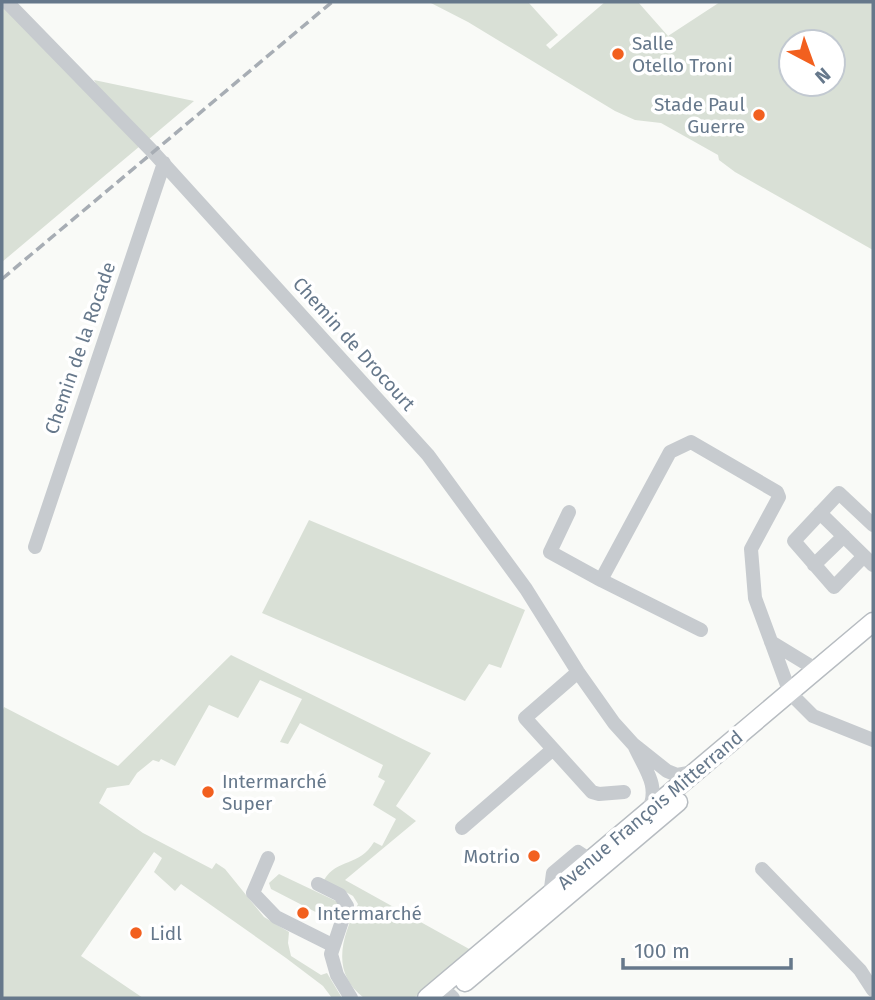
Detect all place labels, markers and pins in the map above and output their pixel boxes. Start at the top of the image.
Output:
place label: Salle Otello Troni [632,32,733,77]
marker: Salle Otello Troni [610,46,626,62]
place label: Stade Paul Guerre [654,93,745,138]
marker: Stade Paul Guerre [751,107,767,123]
place label: Intermarché Super [222,770,327,815]
marker: Intermarché Super [200,784,216,800]
place label: Motrio [463,845,520,868]
marker: Motrio [526,848,542,864]
place label: Intermarché [317,902,422,925]
marker: Intermarché [295,905,311,921]
place label: Lidl [150,922,182,945]
marker: Lidl [128,925,144,941]

